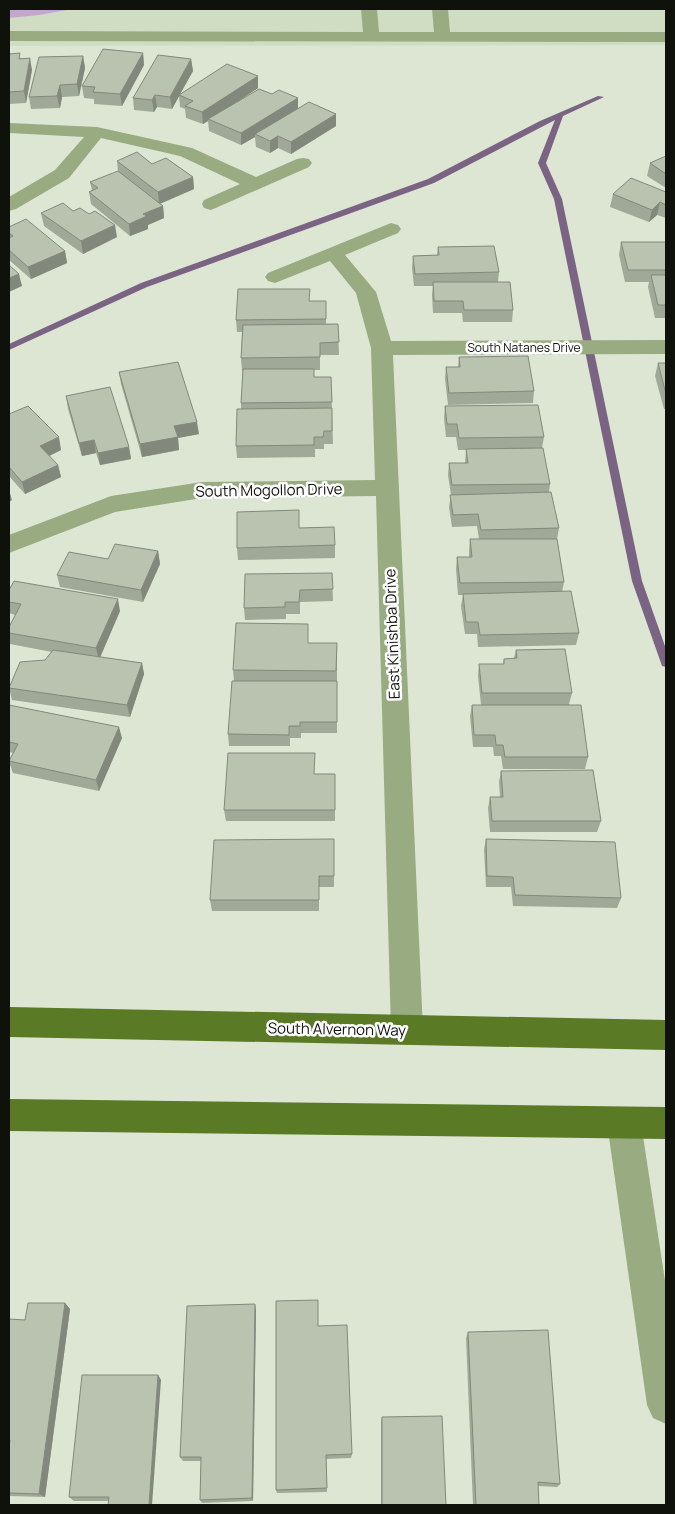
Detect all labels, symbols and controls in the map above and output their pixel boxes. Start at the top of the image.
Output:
street label: South Natanes Drive [467,339,581,356]
street label: South Mogollon Drive [195,478,343,502]
street label: East Kinishba Drive [379,568,405,700]
street label: South Alvernon Way [268,1017,406,1041]

